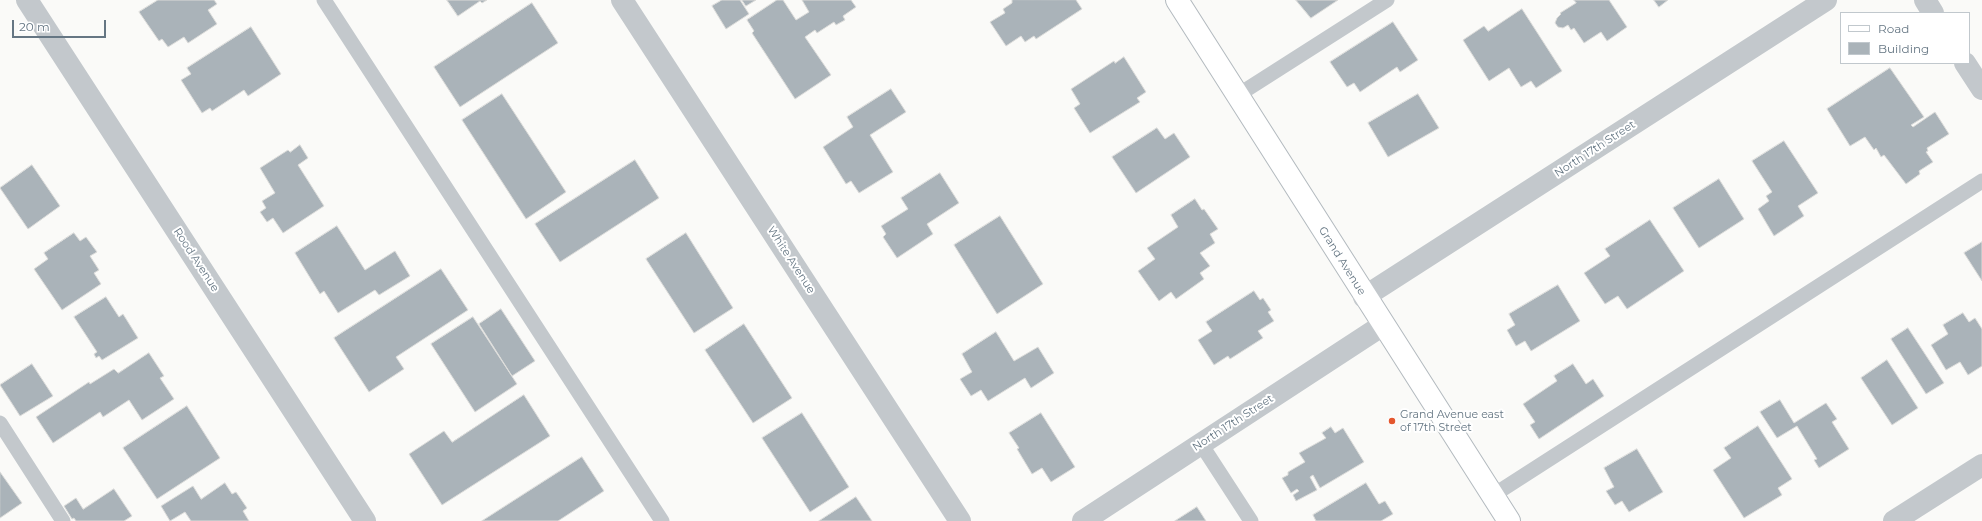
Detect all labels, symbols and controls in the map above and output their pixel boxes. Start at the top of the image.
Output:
scale bar [14,12,108,38]
legend [1840,12,1970,64]
text: 20 m [19,19,50,34]
text: Road [1878,21,1909,36]
text: Building [1878,41,1929,56]
street label: North 17th Street [1552,118,1638,180]
street label: White Avenue [764,224,818,296]
street label: Grand Avenue [1316,224,1368,298]
street label: Rood Avenue [170,226,222,294]
street label: North 17th Street [1190,392,1276,454]
place label: Grand Avenue east of 17th Street [1400,408,1504,434]
marker: Grand Avenue east of 17th Street [1387,416,1397,426]

